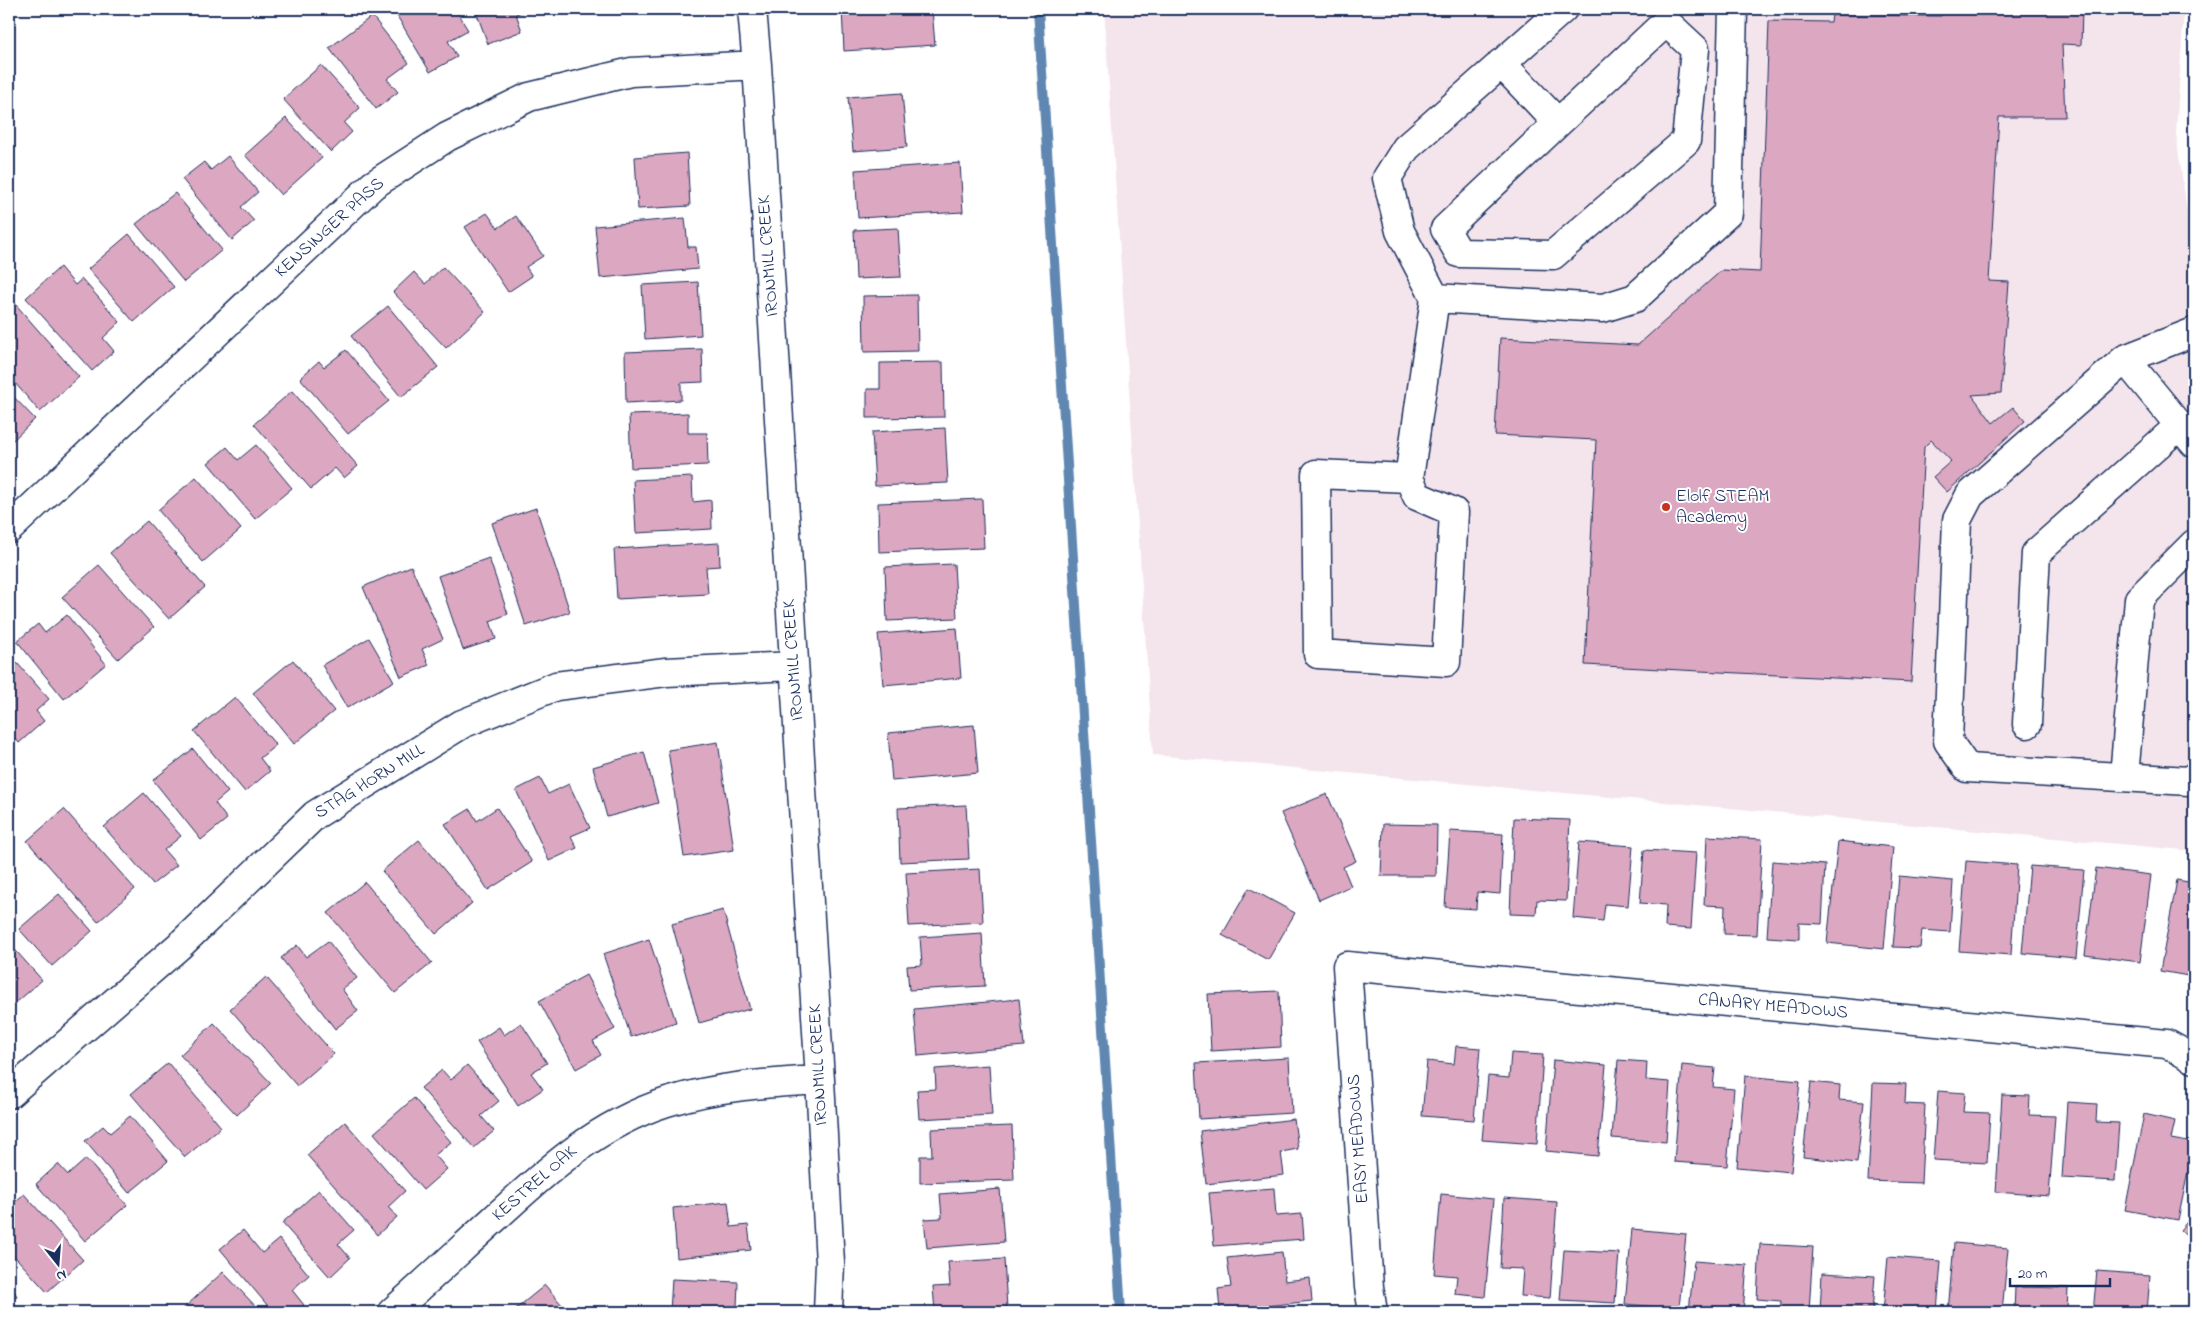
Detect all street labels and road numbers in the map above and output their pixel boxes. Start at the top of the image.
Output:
street label: KENSINGER PASS [269,172,391,284]
street label: IRONMILL CREEK [752,194,786,318]
street label: IRONMILL CREEK [777,598,811,722]
street label: STAG HORN MILL [310,738,430,826]
street label: CANARY MEADOWS [1697,987,1849,1027]
street label: IRONMILL CREEK [803,1003,835,1126]
street label: EASY MEADOWS [1342,1073,1376,1205]
street label: KESTREL OAK [487,1140,583,1228]

